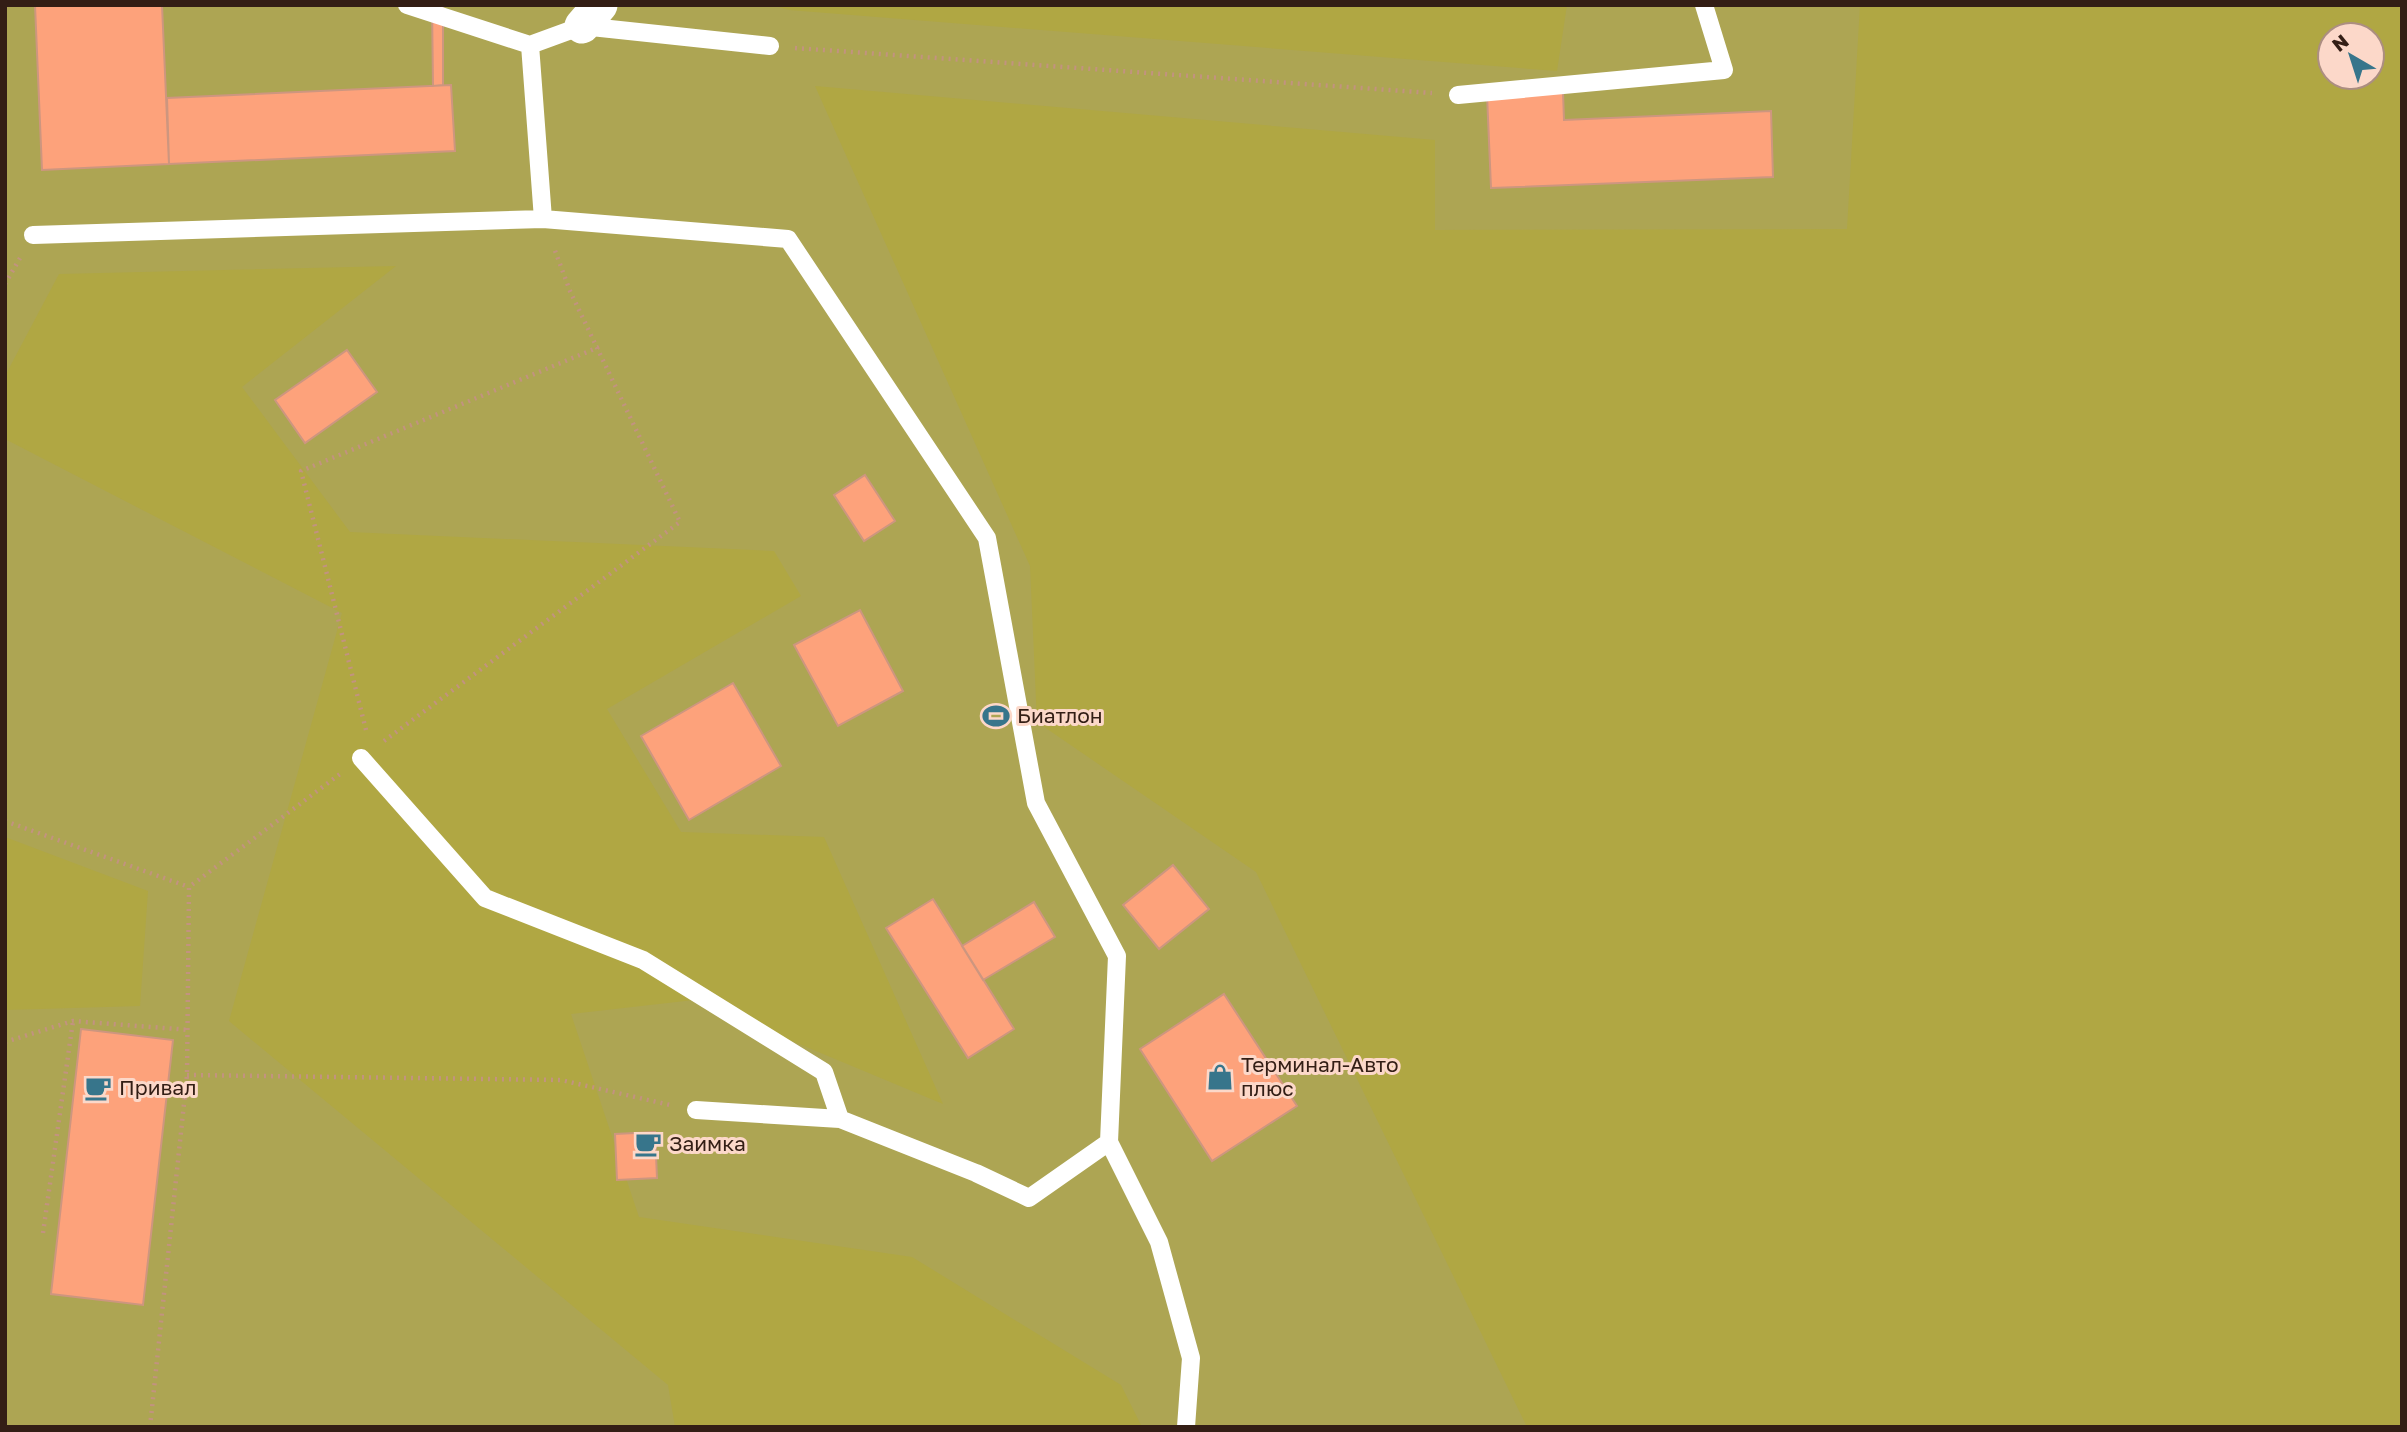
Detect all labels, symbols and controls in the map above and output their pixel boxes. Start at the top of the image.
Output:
north arrow [2316,21,2386,91]
text: N [2327,29,2353,56]
sports icon: Биатлон [981,701,1011,731]
place label: Биатлон [1017,702,1103,728]
place label: Терминал-Авто плюс [1241,1051,1399,1101]
shop icon: Терминал-Авто плюс [1205,1062,1235,1092]
cafe icon: Привал [83,1073,113,1103]
place label: Привал [119,1074,197,1100]
cafe icon: Заимка [633,1129,663,1159]
place label: Заимка [669,1130,746,1156]

